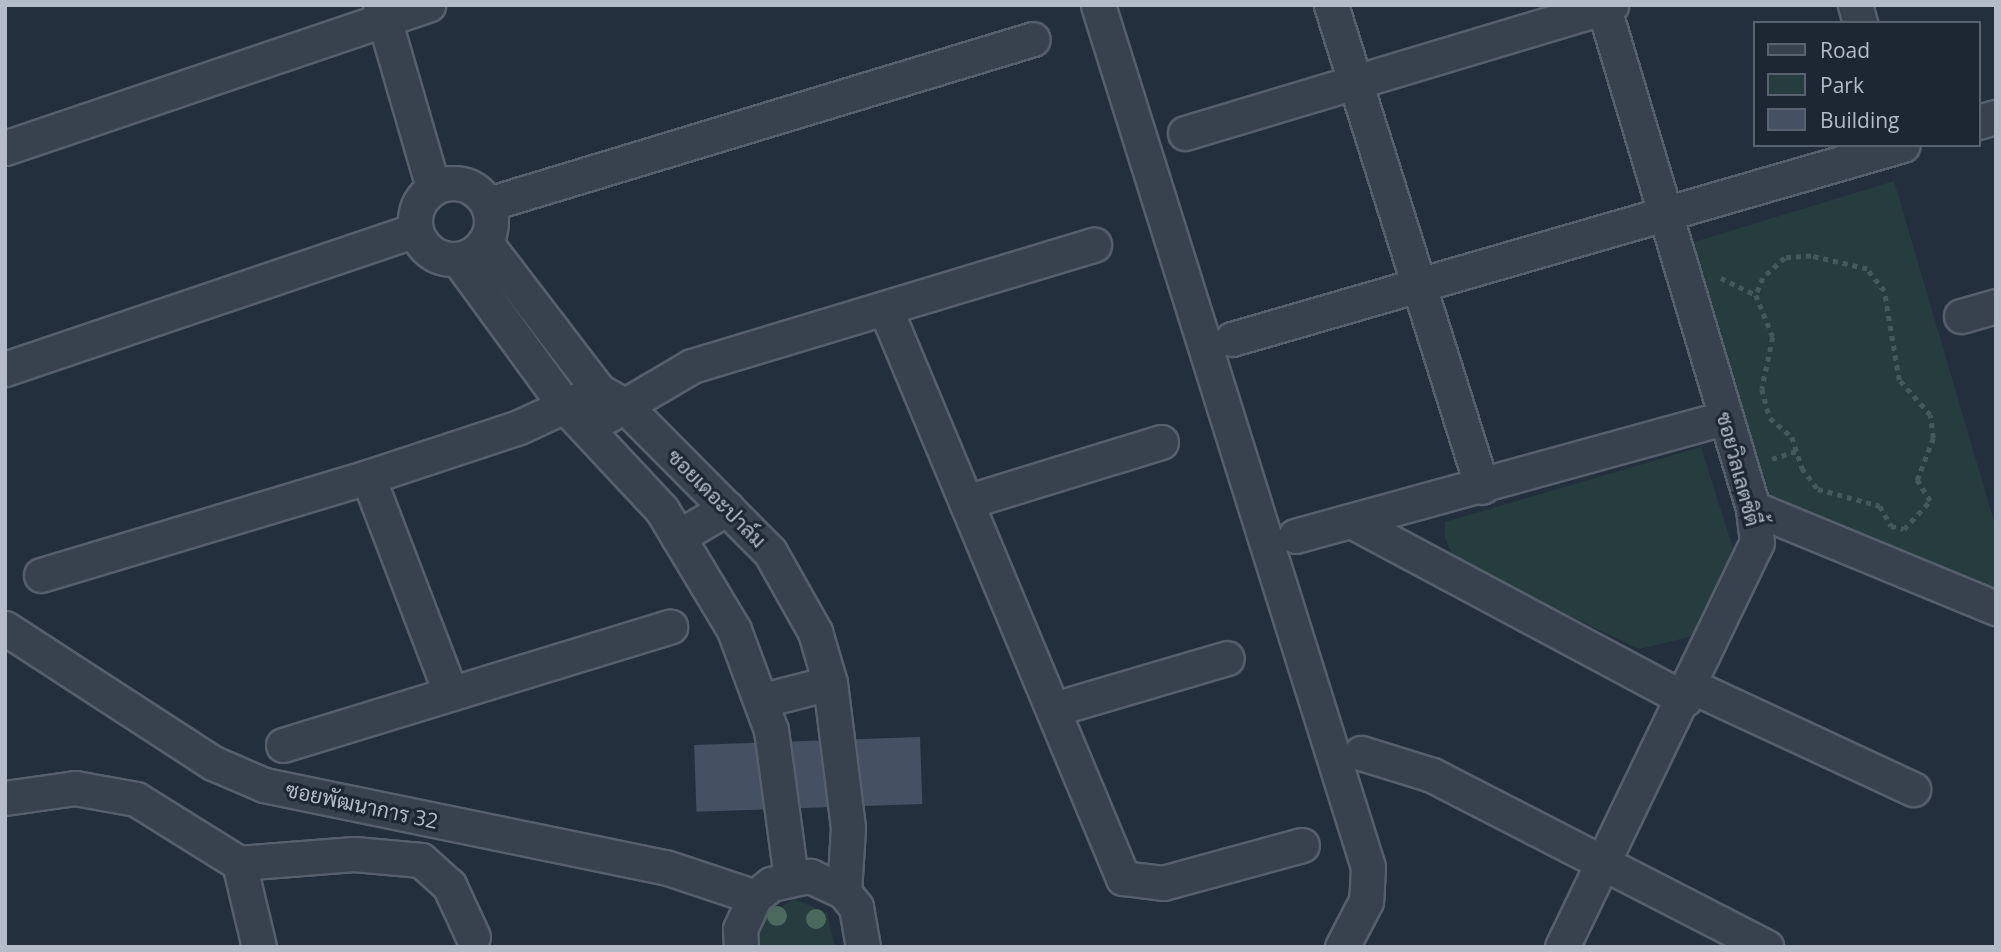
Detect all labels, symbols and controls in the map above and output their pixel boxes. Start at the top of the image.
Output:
legend [1752,21,1980,147]
text: Road [1820,36,1870,64]
text: Park [1820,71,1864,99]
text: Building [1820,106,1899,134]
street label: ซอยวิลเลตซิตี้ [1712,409,1766,529]
street label: ซอยเดอะปาล์ม [663,444,771,552]
street label: ซอยพัฒนาการ 32 [283,777,441,833]

